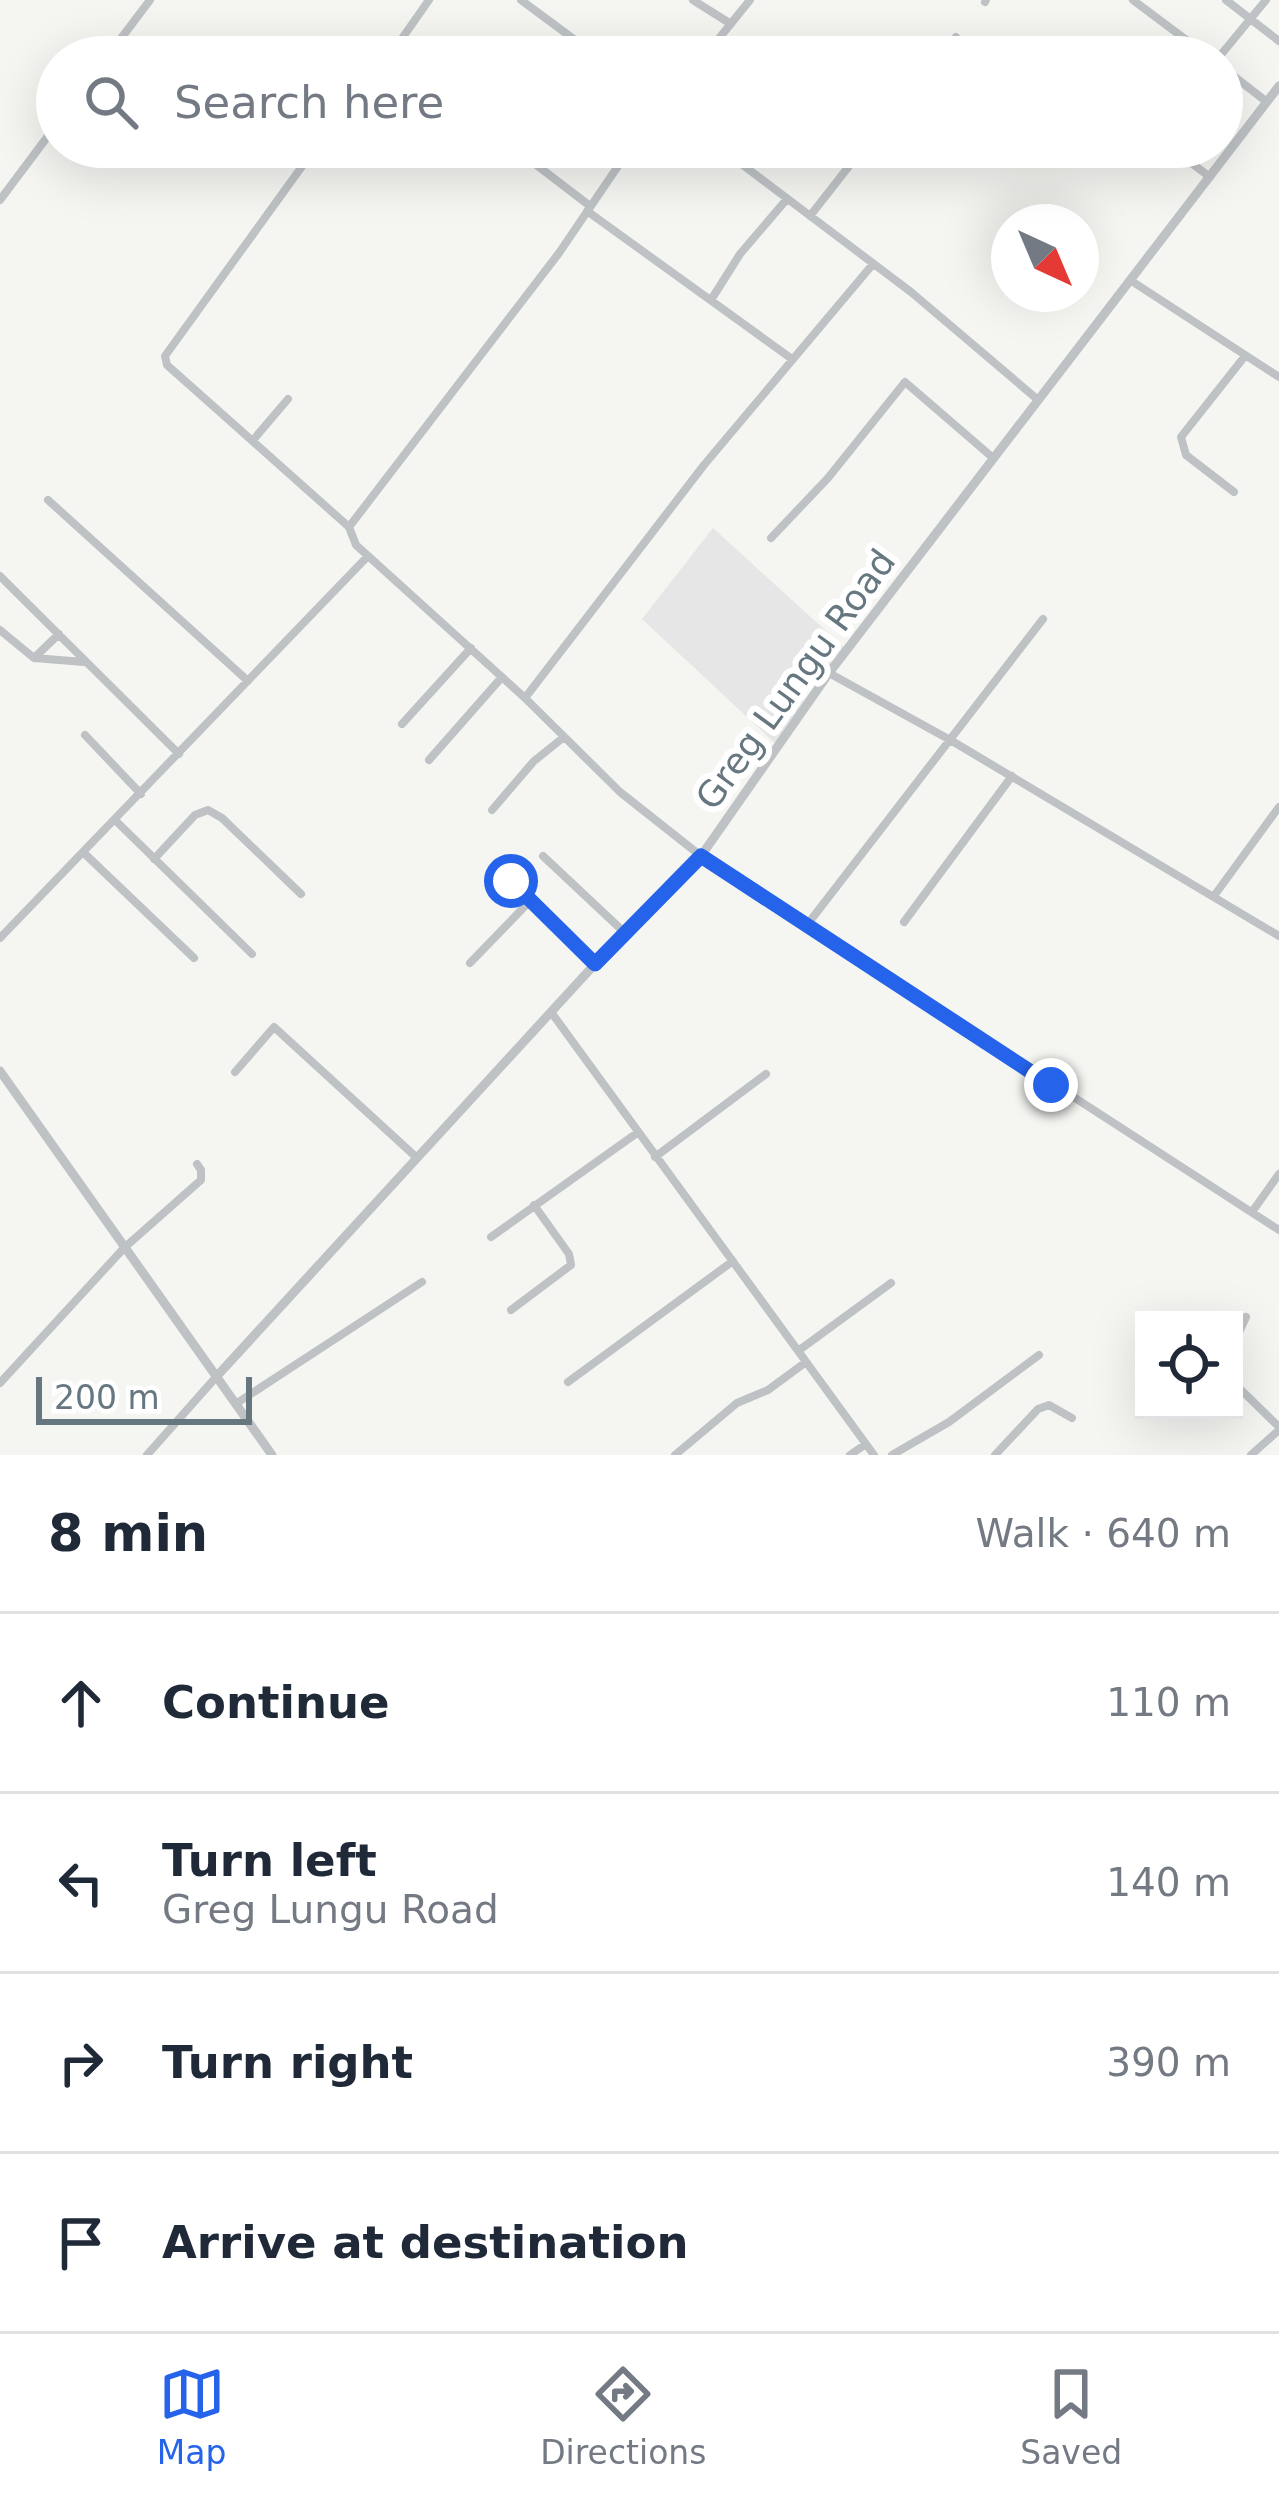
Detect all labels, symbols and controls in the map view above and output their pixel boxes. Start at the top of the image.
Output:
search box [36,36,1243,168]
icon: search [78,69,144,135]
text: Search here [174,76,444,129]
north arrow [991,204,1099,312]
street label: Greg Lungu Road [687,541,903,817]
route start [484,854,538,908]
route end [1024,1058,1078,1112]
map controls [1135,1311,1243,1419]
button: locate [1135,1311,1243,1419]
scale bar [36,1371,252,1424]
text: 200 m [54,1378,160,1417]
text: 8 min [48,1504,208,1563]
text: Walk · 640 m [976,1511,1231,1556]
icon: ahead [48,1670,114,1736]
text: Continue [162,1676,390,1729]
text: 110 m [1106,1680,1231,1725]
text: Turn left [162,1834,377,1887]
icon: left [48,1850,114,1916]
text: 140 m [1106,1860,1231,1905]
text: Greg Lungu Road [162,1887,499,1932]
icon: right [48,2030,114,2096]
text: Turn right [162,2036,413,2089]
text: 390 m [1106,2040,1231,2085]
icon: arrive [48,2210,114,2276]
text: Arrive at destination [162,2216,688,2269]
tab: Map [157,2361,227,2472]
tab: Directions [540,2361,706,2472]
tab: Saved [1020,2361,1122,2472]

